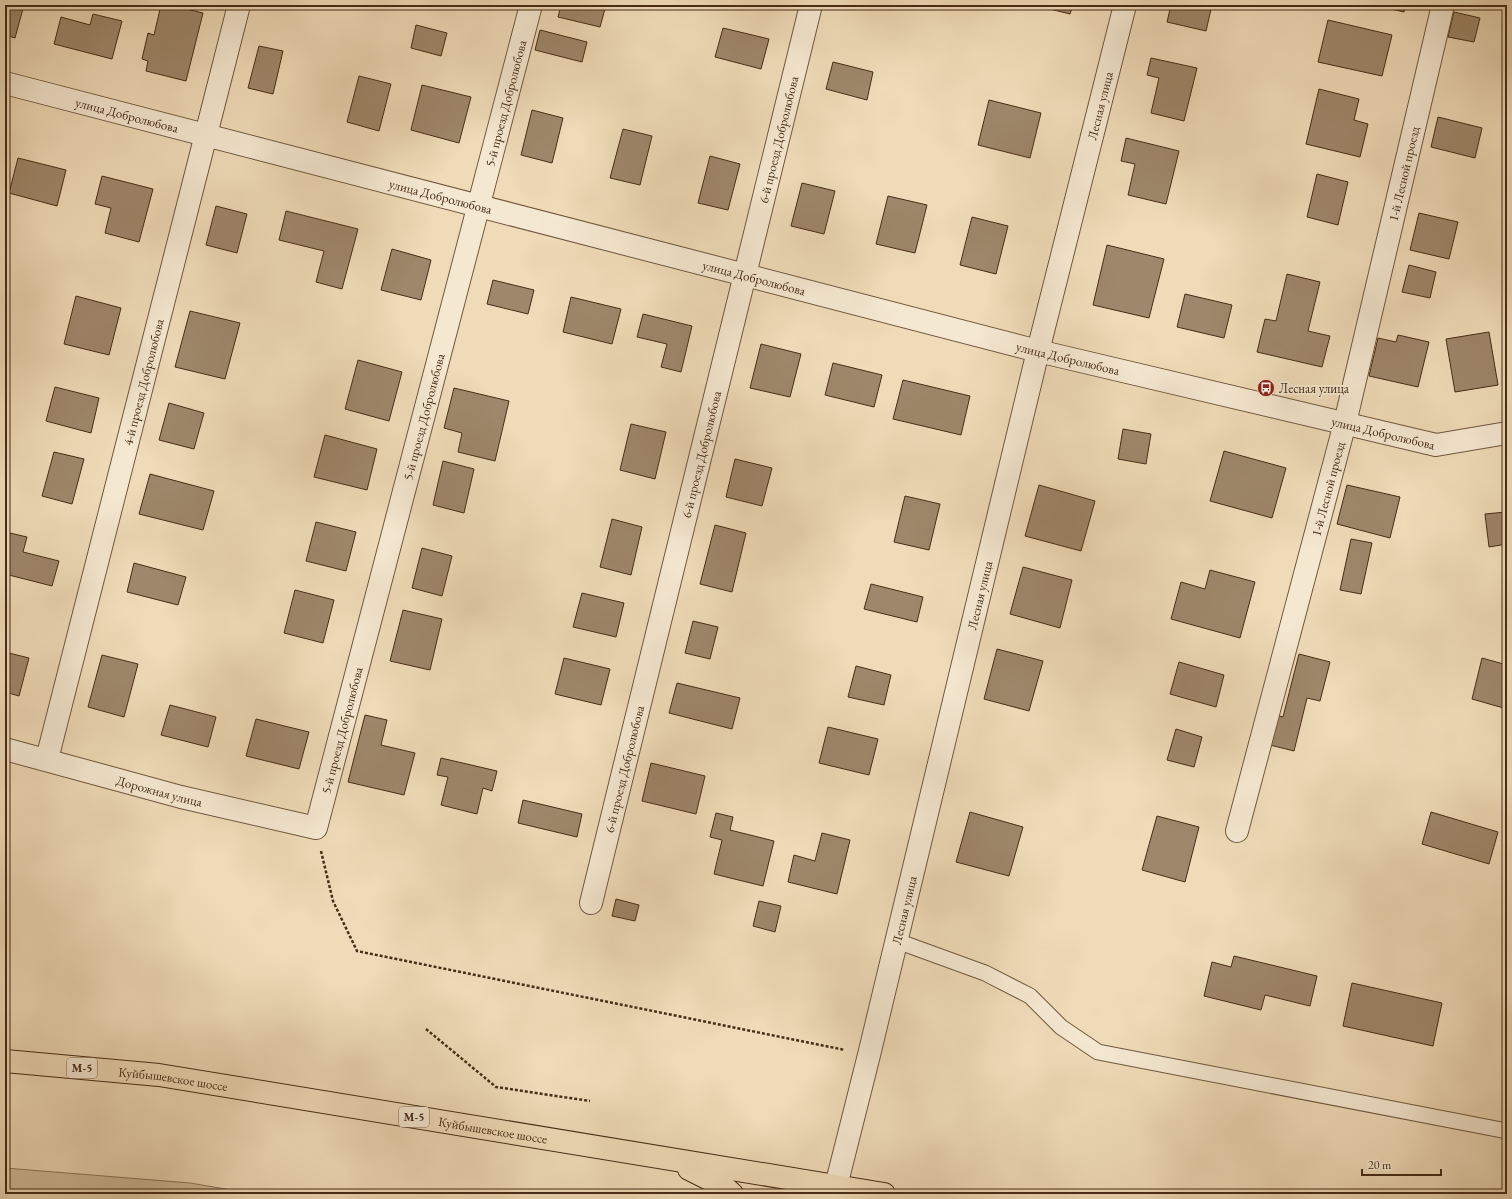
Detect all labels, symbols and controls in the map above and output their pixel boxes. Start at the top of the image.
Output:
street label: 5-й проезд Добролюбова [481,37,530,168]
street label: Лесная улица [1083,69,1117,142]
street label: 6-й проезд Добролюбова [754,74,802,205]
street label: улица Добролюбова [74,93,181,136]
street label: 1-й Лесной проезд [1384,125,1423,223]
street label: улица Добролюбова [387,174,495,218]
street label: улица Добролюбова [701,256,808,299]
street label: 4-й проезд Добролюбова [119,316,167,447]
street label: улица Добролюбова [1014,337,1122,379]
street label: 5-й проезд Добролюбова [399,351,448,482]
bus stop icon: Лесная улица [1256,378,1276,398]
place label: Лесная улица [1279,380,1350,397]
street label: 6-й проезд Добролюбова [677,388,725,520]
street label: улица Добролюбова [1330,412,1438,453]
street label: 1-й Лесной проезд [1307,440,1348,538]
street label: Лесная улица [963,558,996,631]
street label: 5-й проезд Добролюбова [317,664,366,795]
street label: 6-й проезд Добролюбова [600,703,648,834]
street label: Дорожная улица [114,771,205,810]
street label: Лесная улица [887,873,920,946]
road number: М-5 [67,1058,97,1078]
street label: Куйбышевское шоссе [118,1063,229,1095]
road number: М-5 [399,1107,429,1127]
street label: Куйбышевское шоссе [437,1112,549,1147]
scale bar [1362,1151,1441,1177]
text: 20 m [1368,1157,1392,1173]

